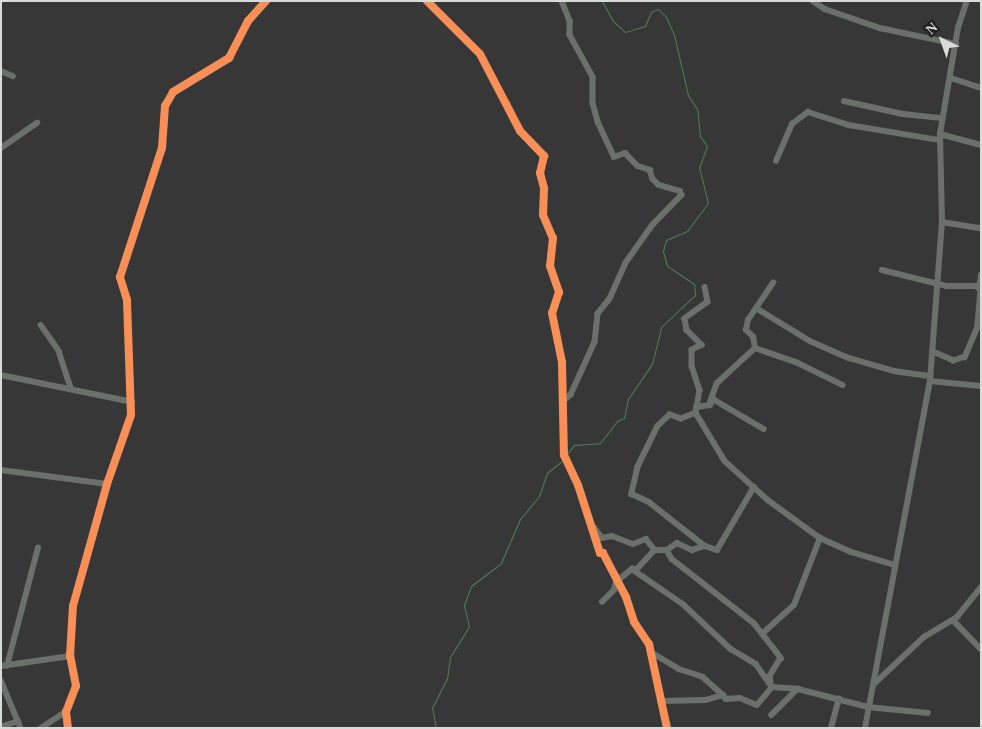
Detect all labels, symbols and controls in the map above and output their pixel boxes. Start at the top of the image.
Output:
north arrow [917,15,967,65]
text: N [923,20,940,37]

